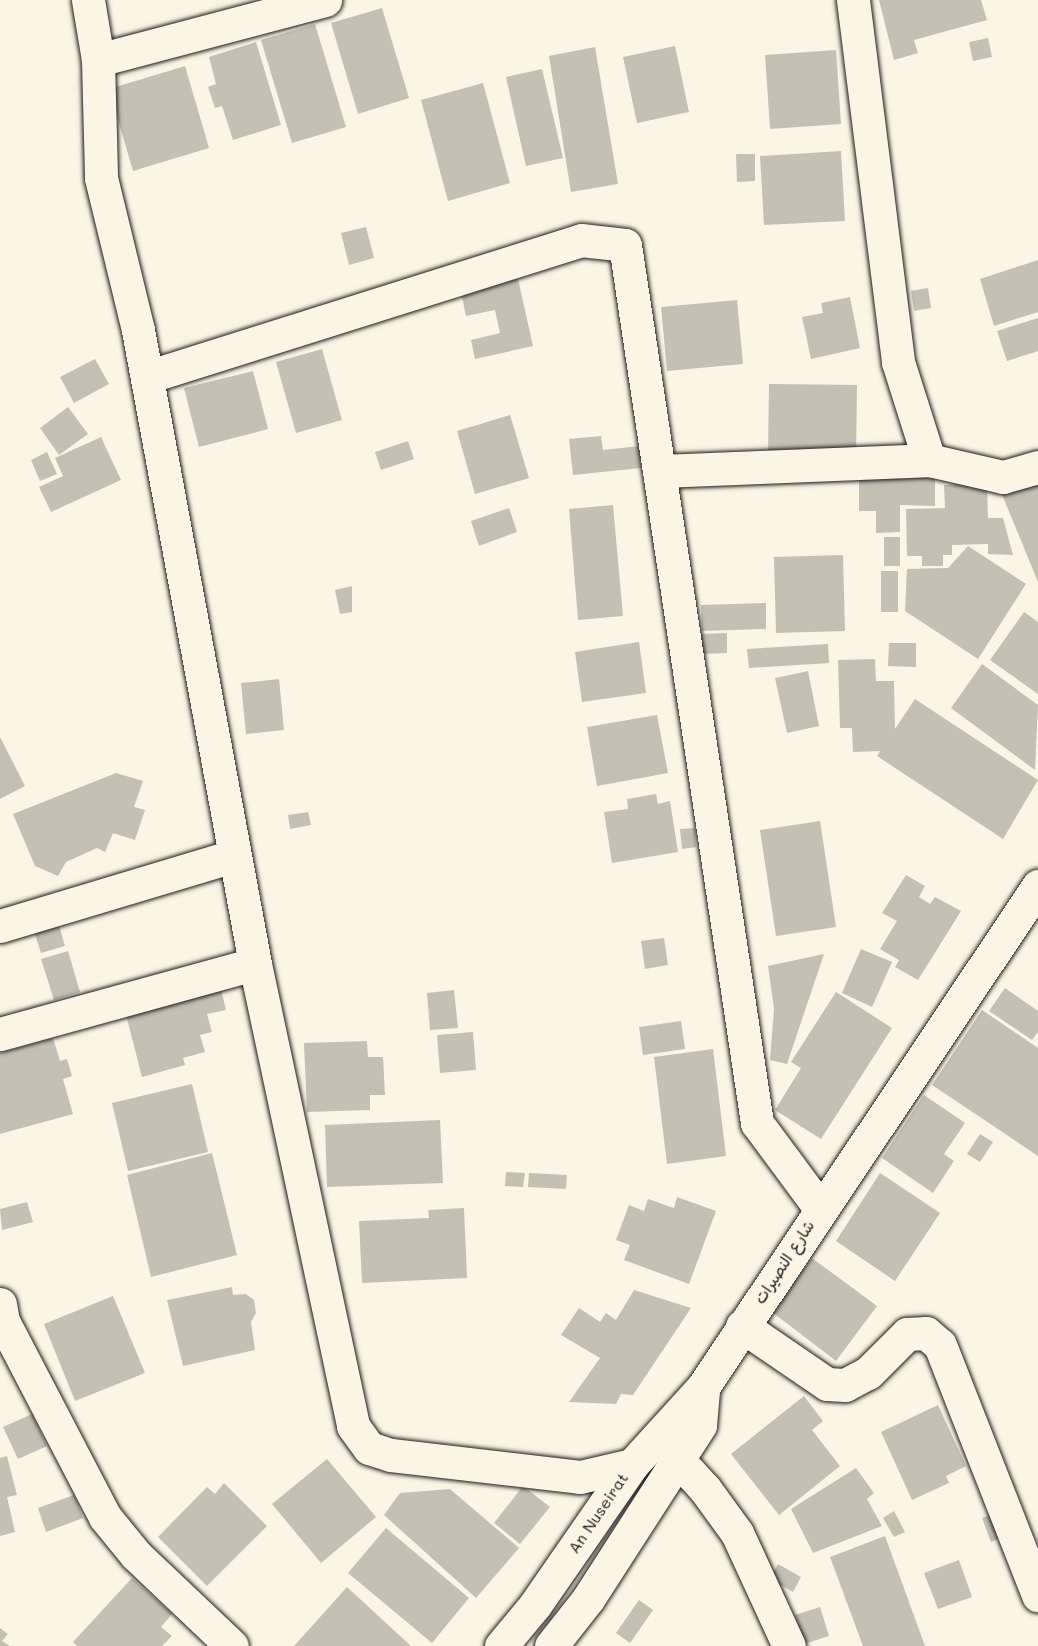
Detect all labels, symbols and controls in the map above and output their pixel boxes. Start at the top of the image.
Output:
street label: شارع النصيرات [750,1217,818,1307]
street label: An Nuseirat [564,1469,632,1557]

